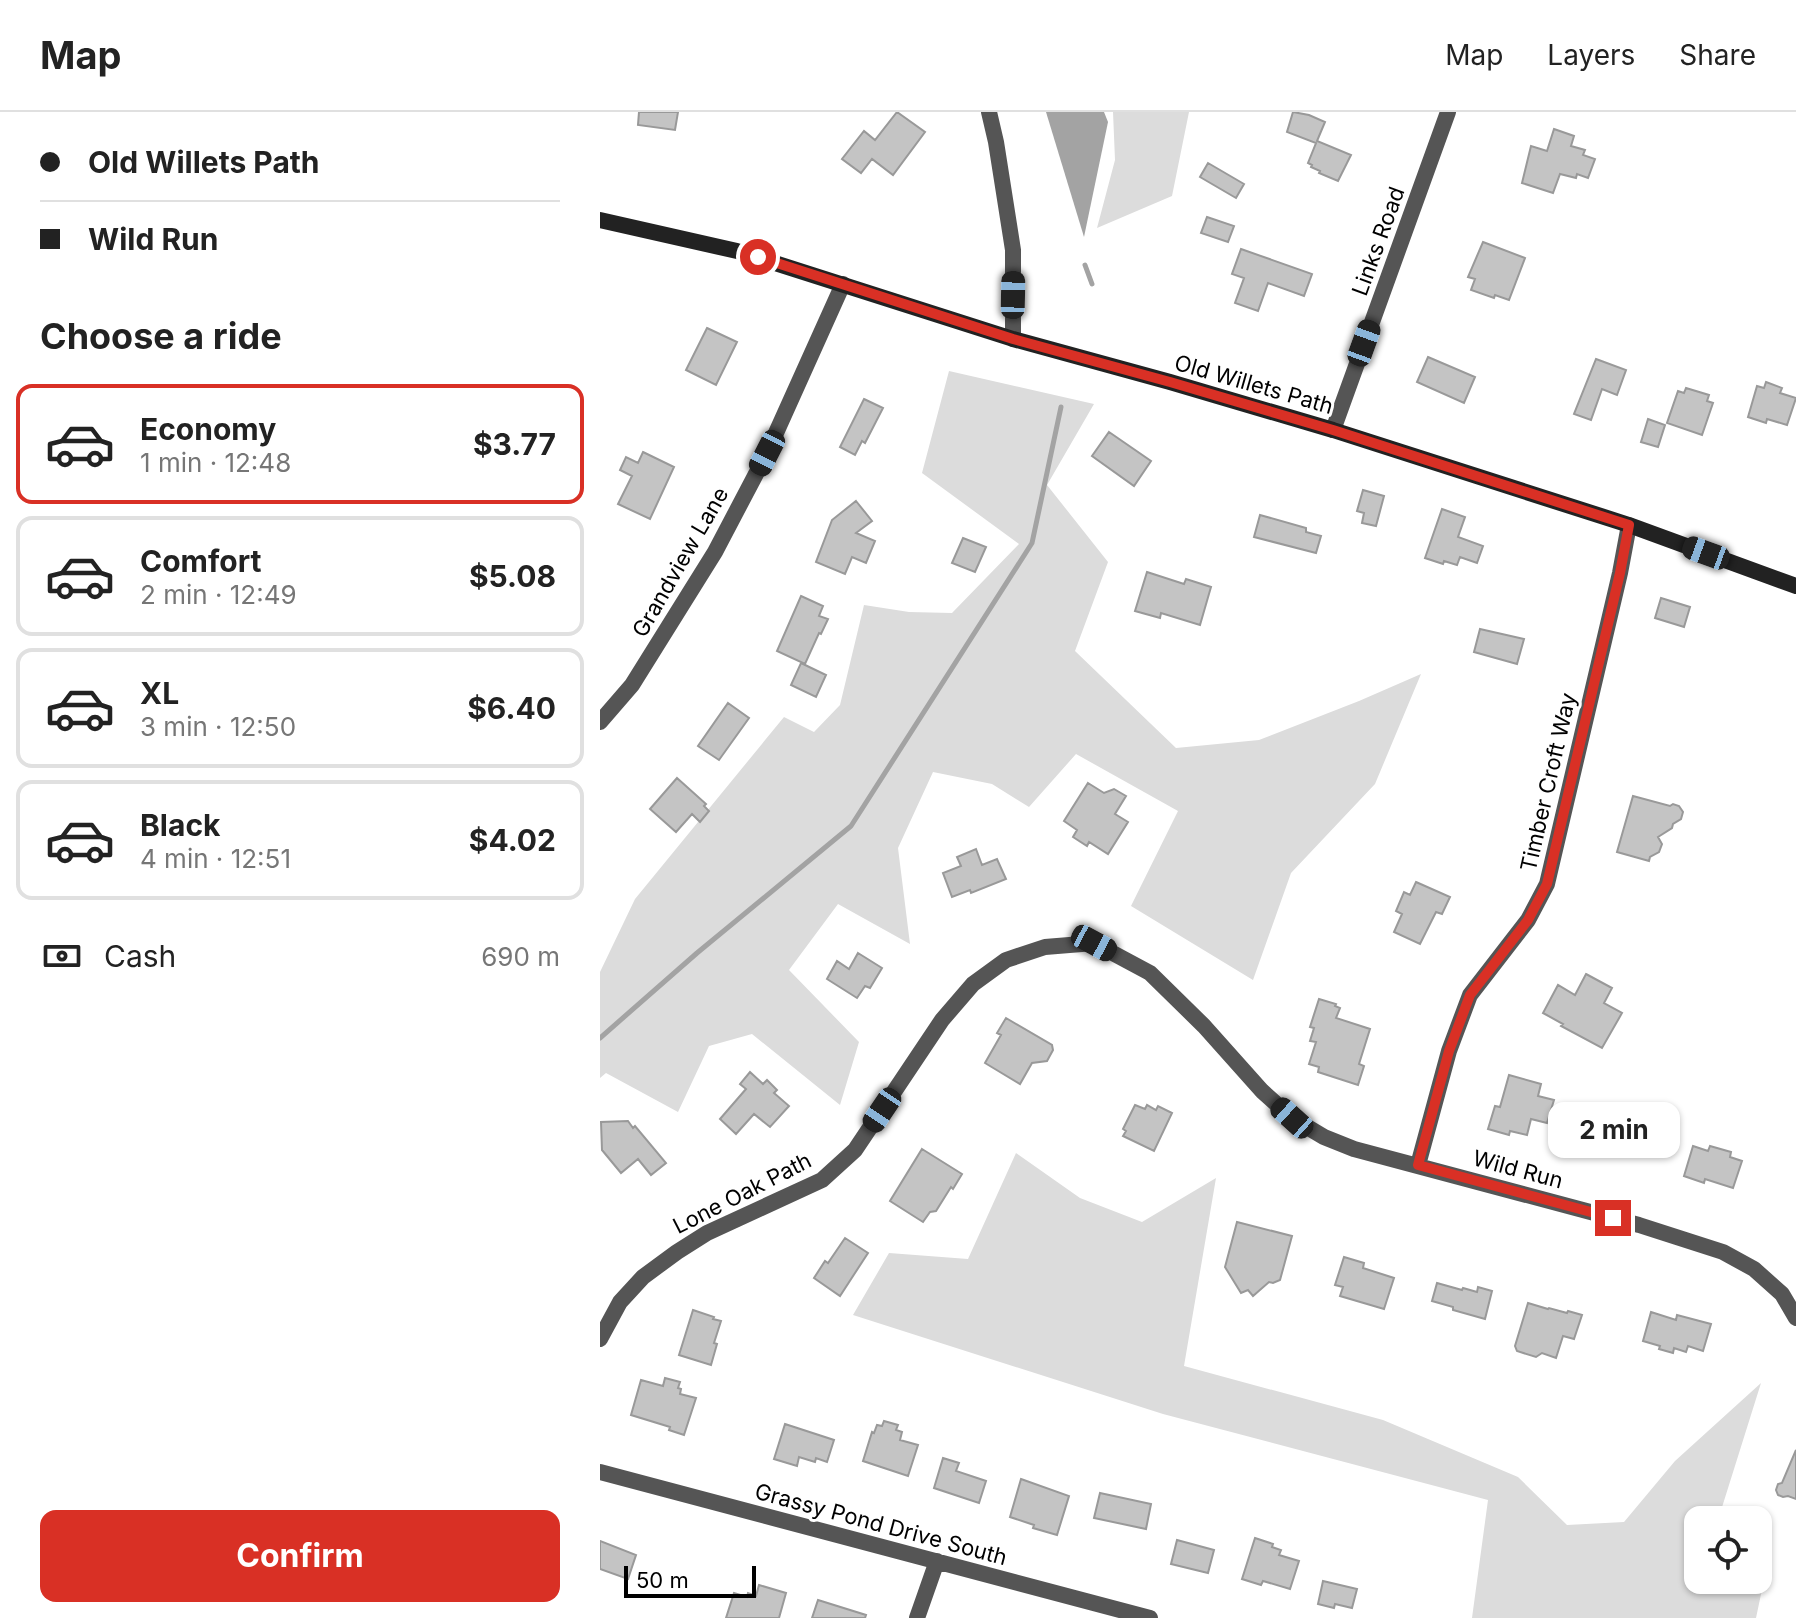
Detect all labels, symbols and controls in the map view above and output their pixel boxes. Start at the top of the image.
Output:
text: Map [40,32,121,78]
text: Map [1445,38,1503,72]
text: Layers [1547,38,1635,72]
text: Share [1679,38,1756,72]
text: Old Willets Path [88,144,320,180]
street label: Links Road [1346,183,1410,299]
text: Wild Run [88,221,218,257]
route start [740,239,776,275]
car [1001,271,1025,319]
text: Choose a ride [40,314,282,358]
car [1345,316,1383,370]
street label: Old Willets Path [1172,349,1336,419]
icon: car [44,408,116,480]
text: Economy [140,411,276,447]
text: $3.77 [473,426,556,462]
car [745,426,789,480]
text: 1 min · 12:48 [140,447,291,478]
street label: Grandview Lane [627,483,733,641]
car [1679,534,1733,572]
icon: car [44,540,116,612]
text: Comfort [140,543,261,579]
text: $5.08 [469,558,556,594]
text: 2 min · 12:49 [140,579,297,610]
icon: car [44,672,116,744]
text: XL [140,675,179,711]
text: $6.40 [467,690,556,726]
street label: Timber Croft Way [1515,690,1581,874]
text: 3 min · 12:50 [140,711,296,742]
icon: car [44,804,116,876]
text: Black [140,807,220,843]
text: $4.02 [469,822,556,858]
text: 4 min · 12:51 [140,843,291,874]
car [1067,921,1121,965]
icon: cash [40,934,84,978]
text: Cash [104,938,176,974]
text: 690 m [481,941,560,972]
car [859,1083,905,1137]
car [1266,1093,1318,1143]
callout: 2 min [1547,1102,1679,1158]
text: 2 min [1579,1114,1649,1145]
street label: Wild Run [1470,1145,1566,1193]
street label: Lone Oak Path [669,1147,815,1239]
route end [1595,1200,1631,1236]
street label: Grassy Pond Drive South [752,1478,1010,1570]
map controls [1684,1506,1772,1594]
button: locate [1684,1506,1772,1594]
button: Confirm [40,1510,560,1602]
scale bar [624,1562,756,1598]
text: 50 m [636,1567,689,1593]

